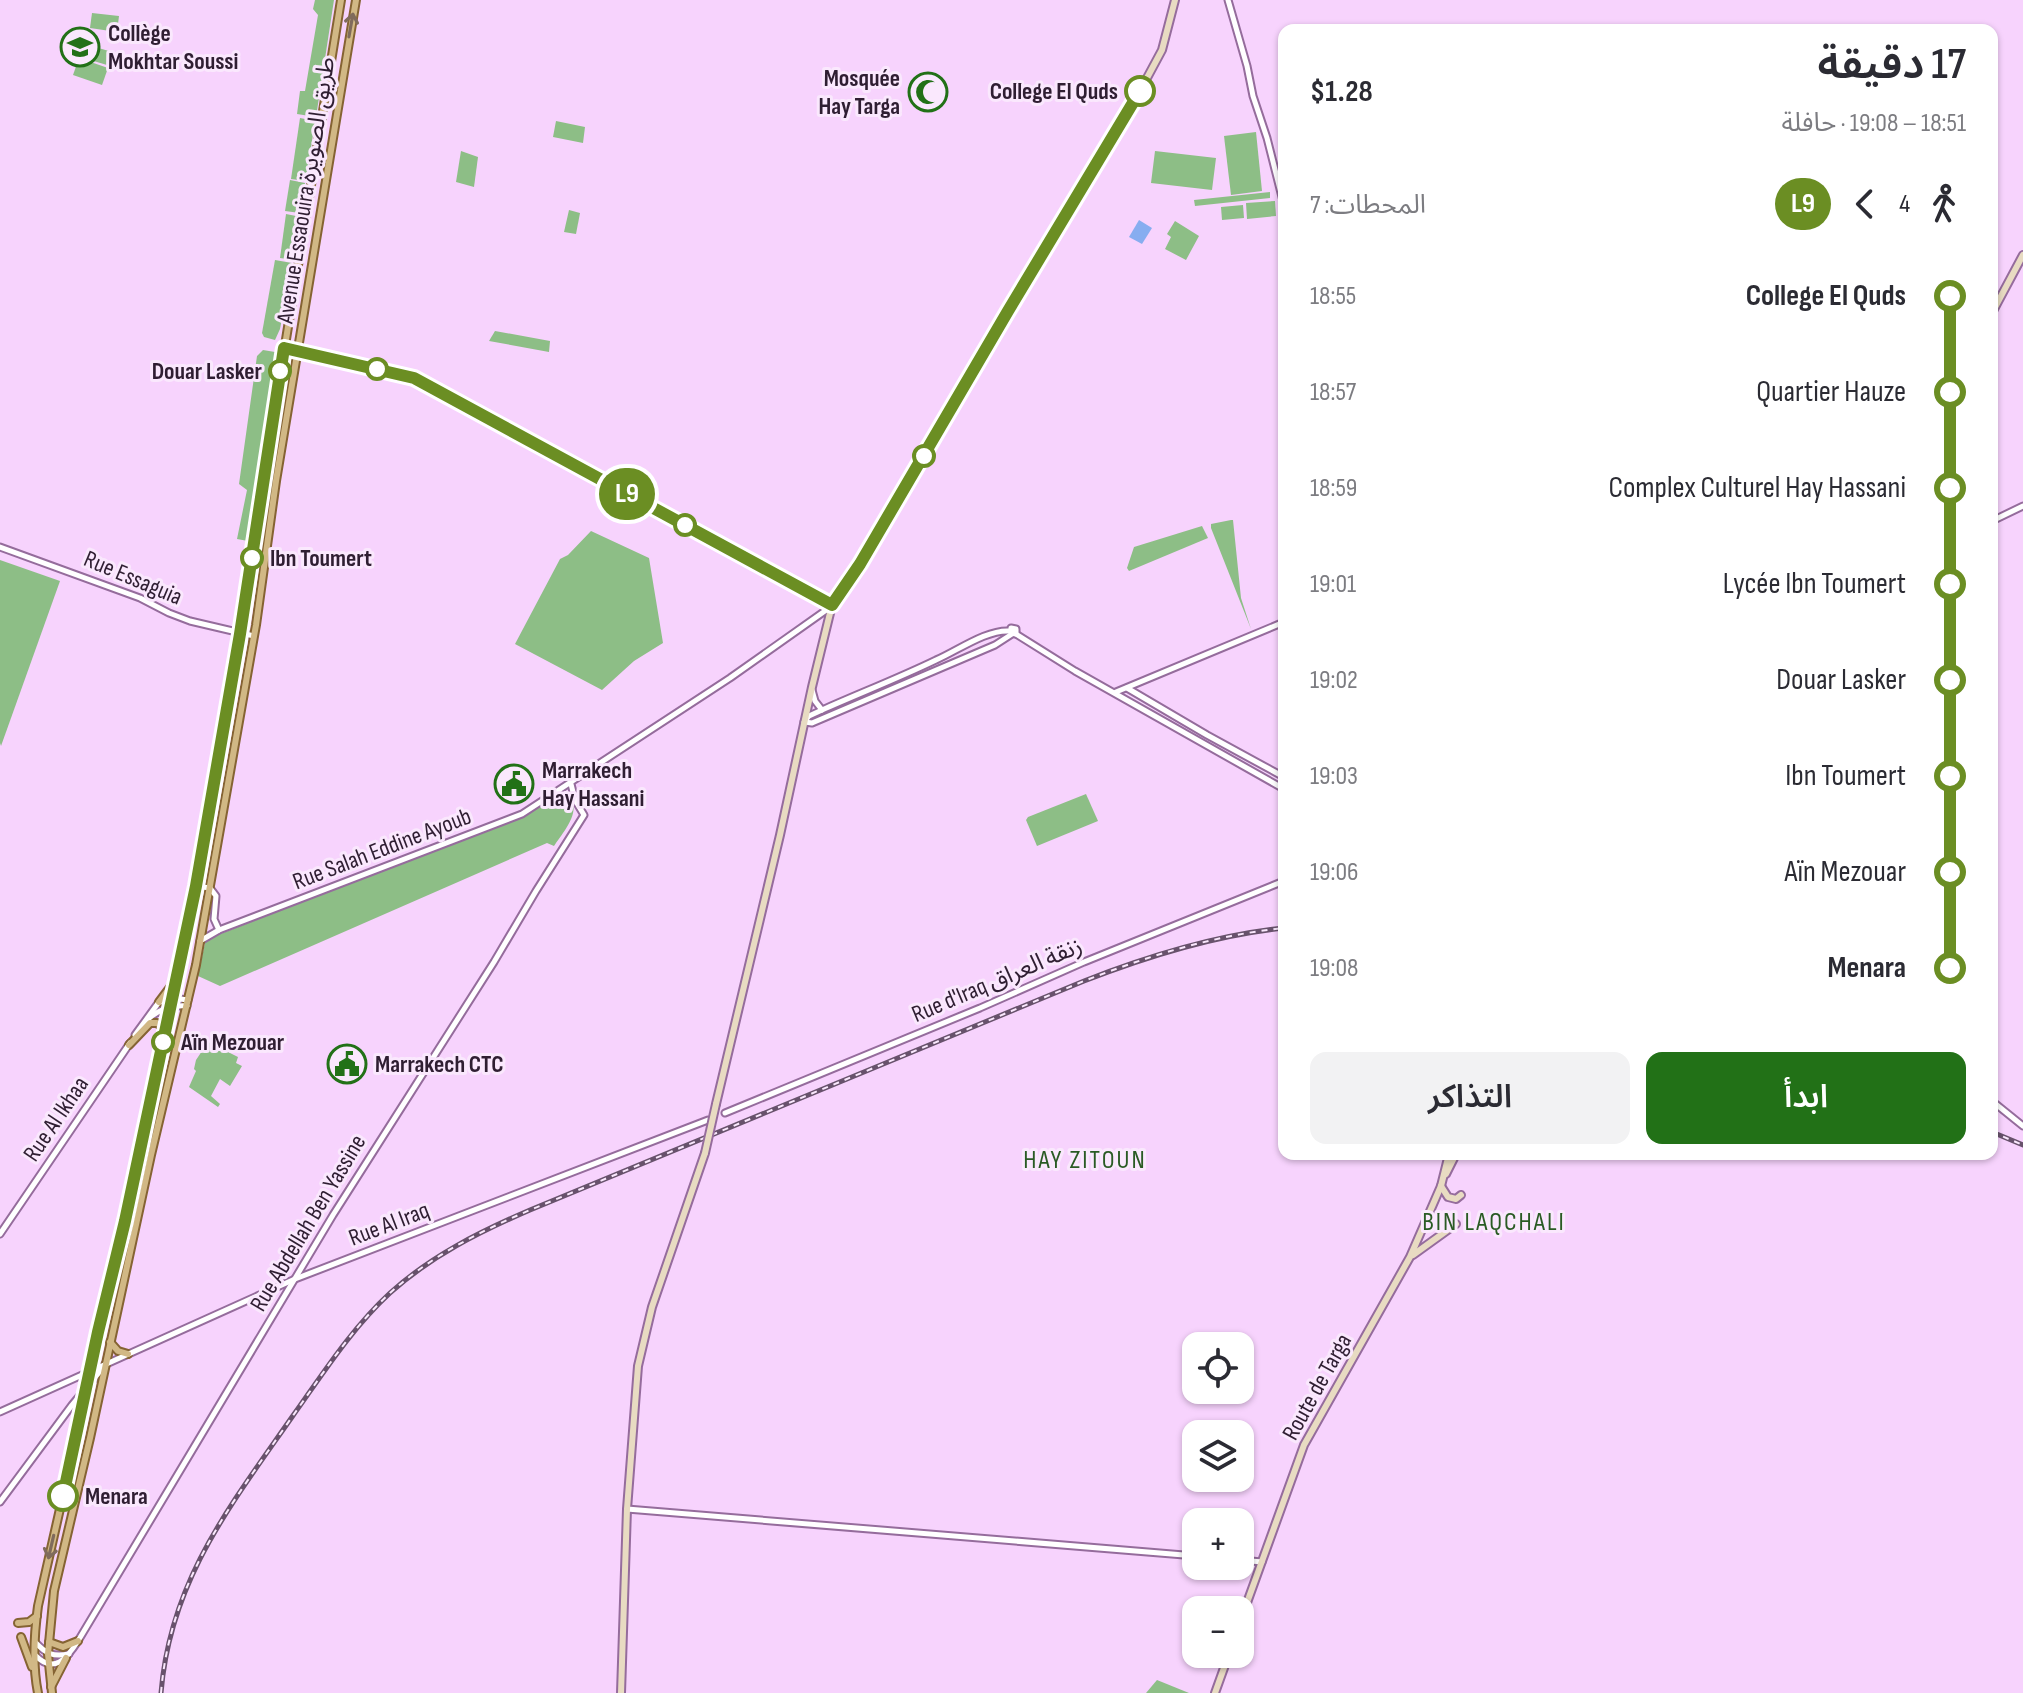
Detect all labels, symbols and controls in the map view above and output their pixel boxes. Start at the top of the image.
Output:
one-way arrow [345,13,360,38]
place label: Collège Mokhtar Soussi [108,19,238,76]
school or university icon: Collège Mokhtar Soussi [59,26,101,68]
text: 17 دقيقة [1818,38,1966,91]
street label: Avenue Essaouira طريق الصويرة [270,55,341,326]
place label: Mosquée Hay Targa [818,64,900,121]
mosque icon: Mosquée Hay Targa [907,71,949,113]
text: $1.28 [1310,74,1373,110]
marker: College El Quds [1125,76,1155,106]
place label: College El Quds [990,77,1118,106]
text: 18:51 – 19:08 · حافلة [1781,108,1966,139]
icon: back [1843,182,1887,226]
icon: walk [1922,182,1966,226]
text: L9 [1791,187,1815,220]
text: 4 [1899,189,1910,220]
text: المحطات: 7 [1310,190,1426,221]
text: College El Quds [1746,278,1906,314]
text: 18:55 [1310,281,1356,312]
place label: Douar Lasker [152,357,263,386]
unlabelled marker [366,358,388,380]
marker: Douar Lasker [269,360,291,382]
text: Quartier Hauze [1756,374,1906,410]
text: 18:57 [1310,377,1356,408]
unlabelled marker [913,445,935,467]
line badge: L9 [591,468,663,520]
text: Complex Culturel Hay Hassani [1609,470,1906,506]
text: 18:59 [1310,473,1357,504]
text: L9 [615,477,639,510]
unlabelled marker [674,514,696,536]
street label: Rue Essaguia [80,544,186,612]
place label: Ibn Toumert [270,544,372,573]
marker: Ibn Toumert [241,547,263,569]
text: Lycée Ibn Toumert [1723,566,1906,602]
text: 19:01 [1310,569,1356,600]
text: Douar Lasker [1776,662,1906,698]
text: 19:02 [1310,665,1358,696]
place label: Marrakech Hay Hassani [542,756,645,813]
text: Ibn Toumert [1785,758,1906,794]
text: 19:03 [1310,761,1358,792]
public building icon: Marrakech Hay Hassani [493,763,535,805]
street label: Rue Salah Eddine Ayoub [289,802,475,896]
text: Aïn Mezouar [1785,854,1906,890]
text: 19:06 [1310,857,1359,888]
street label: Rue d'Iraq زنقة العراق [907,931,1087,1029]
text: Menara [1827,950,1906,986]
text: 19:08 [1310,953,1359,984]
place label: Aïn Mezouar [180,1028,285,1057]
marker: Aïn Mezouar [152,1031,174,1053]
public building icon: Marrakech CTC [326,1043,368,1085]
place label: Marrakech CTC [375,1050,504,1079]
button: التذاكر [1310,1052,1630,1144]
button: ابدأ [1646,1052,1966,1144]
street label: Rue Al Ikhaa [17,1071,95,1167]
street label: Rue Abdellah Ben Yassine [244,1129,372,1317]
district label: HAY ZITOUN [1023,1145,1147,1176]
street label: Rue Al Iraq [345,1195,433,1253]
district label: BIN LAQCHALI [1422,1207,1566,1238]
street label: Route de Targa [1276,1329,1358,1445]
map controls [1182,1332,1254,1668]
button: locate [1182,1332,1254,1404]
button: layers [1182,1420,1254,1492]
marker: Menara [48,1481,78,1511]
place label: Menara [85,1482,148,1511]
button: + [1182,1508,1254,1580]
one-way arrow [43,1534,58,1559]
button: − [1182,1596,1254,1668]

